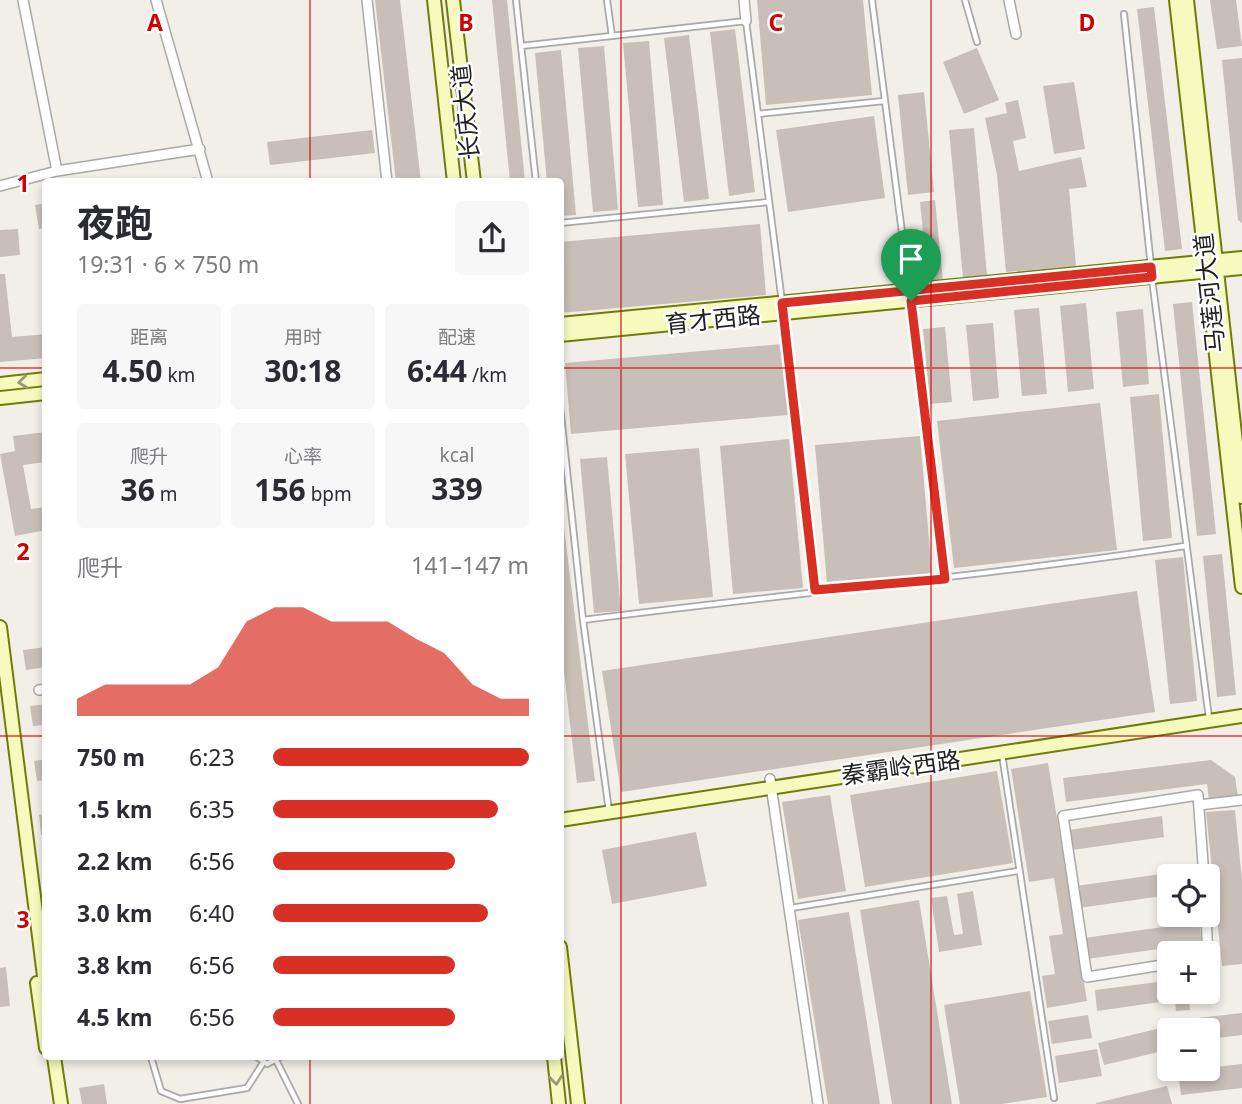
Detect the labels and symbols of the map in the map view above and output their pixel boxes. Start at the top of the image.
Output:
text: A [147,6,163,38]
text: B [458,6,474,38]
text: C [769,6,784,38]
text: D [1079,6,1095,38]
street label: 长庆大道 [443,63,486,162]
text: 1 [16,167,30,199]
pin [881,229,941,301]
street label: 马莲河大道 [1186,232,1231,355]
street label: 育才西路 [663,297,762,340]
one-way arrow [17,374,29,389]
text: 2 [16,535,30,567]
street label: 秦霸岭西路 [839,742,963,791]
text: 3 [16,903,30,935]
one-way arrow [549,1075,564,1086]

